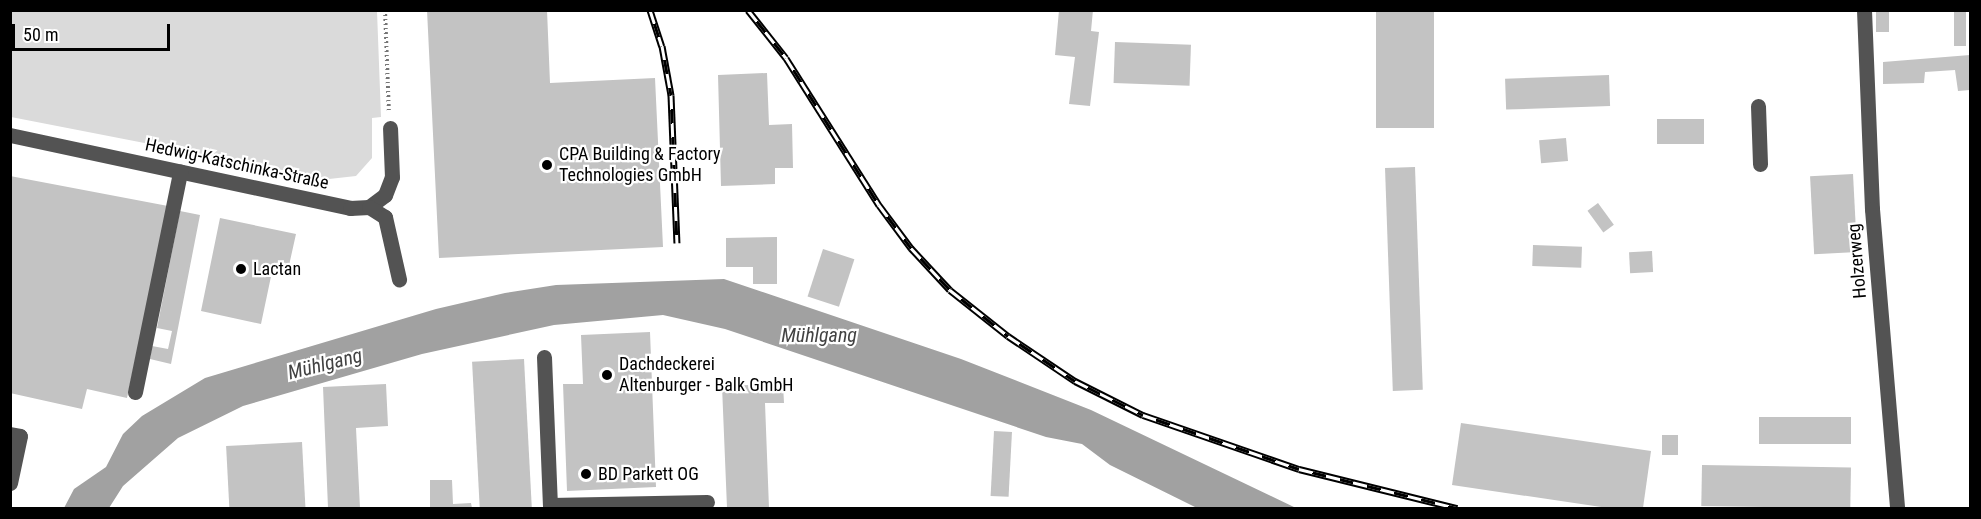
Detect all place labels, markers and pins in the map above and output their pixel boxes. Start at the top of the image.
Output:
place label: CPA Building & Factory Technologies GmbH [559,144,721,186]
marker: CPA Building & Factory Technologies GmbH [540,158,554,172]
place label: Lactan [253,258,301,280]
marker: Lactan [234,262,248,276]
place label: Dachdeckerei Altenburger - Balk GmbH [619,354,793,397]
marker: Dachdeckerei Altenburger - Balk GmbH [600,368,614,382]
place label: BD Parkett OG [598,463,699,485]
marker: BD Parkett OG [579,467,593,481]

